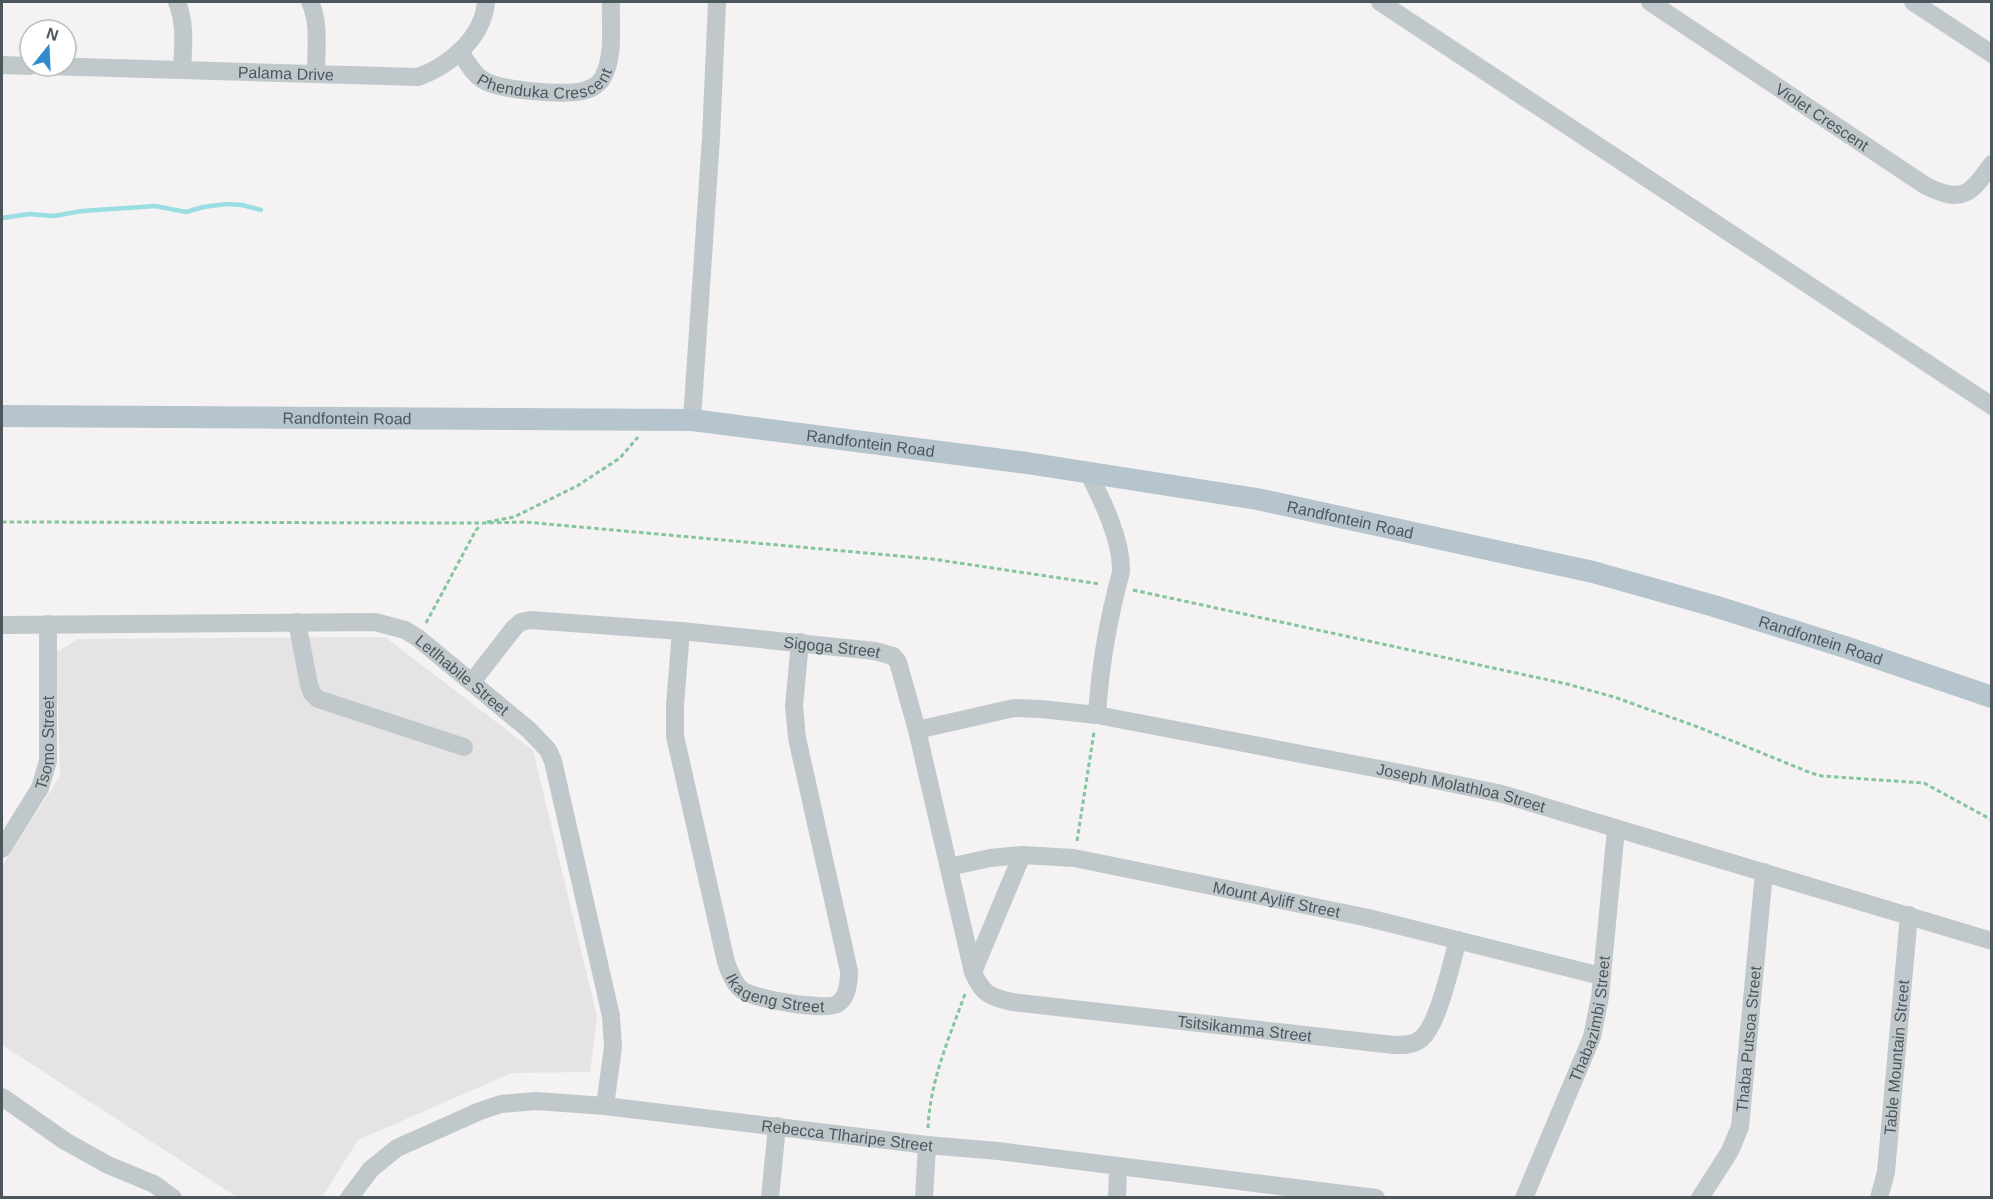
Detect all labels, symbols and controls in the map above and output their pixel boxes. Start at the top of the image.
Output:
north arrow [18,18,78,78]
text: N [44,24,61,44]
street label: Phenduka Crescent [470,52,612,80]
street label: Palama Drive [238,64,334,84]
text: Phenduka Crescent [474,65,615,102]
street label: Violet Crescent [1772,80,1872,155]
street label: Randfontein Road [282,410,412,427]
street label: Randfontein Road [805,427,936,460]
street label: Randfontein Road [1285,498,1415,542]
street label: Randfontein Road [1757,613,1885,668]
street label: Letlhabile Street [412,632,512,719]
street label: Sigoga Street [783,634,883,661]
street label: Tsomo Street [32,695,57,792]
street label: Joseph Molathloa Street [1375,761,1548,816]
street label: Mount Ayliff Street [1211,878,1342,921]
street label: Thabazimbi Street [1566,954,1613,1084]
street label: Thaba Putsoa Street [1733,965,1764,1113]
street label: Ikageng Street [723,971,825,1015]
street label: Table Mountain Street [1881,979,1912,1136]
street label: Tsitsikamma Street [1176,1013,1313,1045]
street label: Rebecca Tlharipe Street [760,1117,934,1154]

